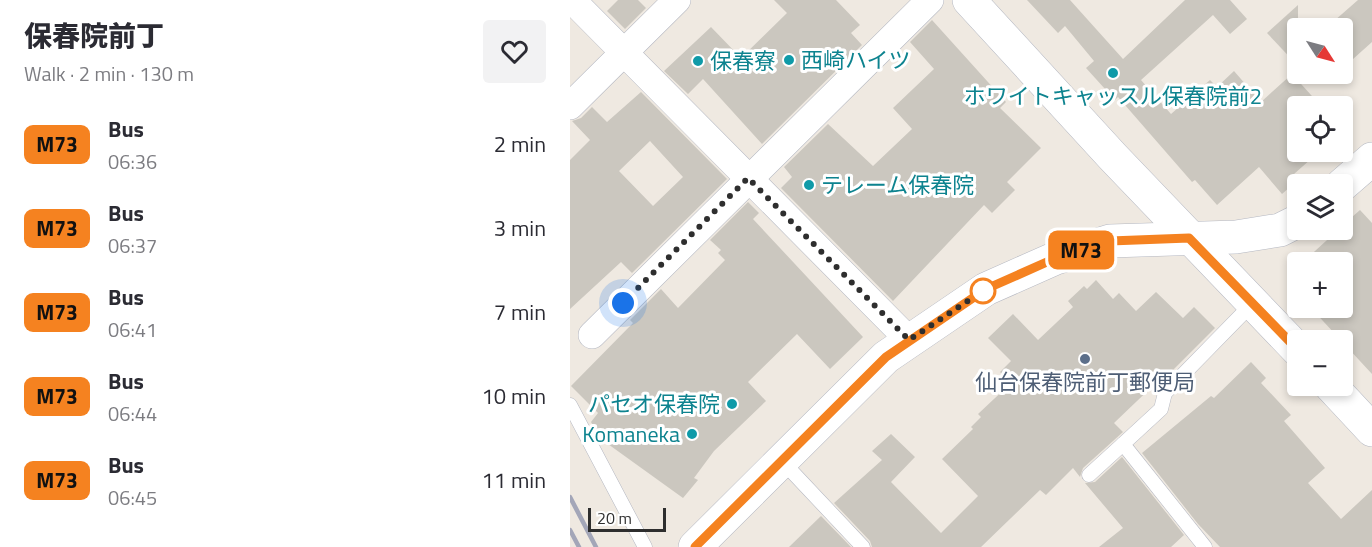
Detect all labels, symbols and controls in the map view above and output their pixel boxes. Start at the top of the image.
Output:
text: 保春院前丁 [24,14,164,57]
north arrow [1287,18,1353,84]
map controls [1287,18,1353,396]
button: heart [483,20,546,83]
place label: 西崎ハイツ [801,43,911,77]
place label: 保春寮 [710,44,776,78]
marker: 西崎ハイツ [782,53,796,67]
marker: 保春寮 [691,54,705,68]
text: Walk · 2 min · 130 m [24,58,194,89]
marker: ホワイトキャッスル保春院前2 [1106,66,1120,80]
place label: ホワイトキャッスル保春院前2 [964,79,1262,113]
button: locate [1287,96,1353,162]
text: Bus [108,112,144,146]
text: 2 min [494,127,546,161]
text: M73 [36,128,78,160]
text: 06:36 [108,146,157,177]
place label: テレーム保春院 [821,168,974,202]
button: layers [1287,174,1353,240]
marker: テレーム保春院 [802,178,816,192]
text: Bus [108,196,144,230]
text: 3 min [494,211,546,245]
text: M73 [36,212,78,244]
text: 06:37 [108,230,157,261]
line badge: M73 [1046,230,1116,270]
text: M73 [1060,234,1102,266]
button: + [1287,252,1353,318]
unlabelled marker [970,278,996,304]
text: Bus [108,280,144,314]
your location [608,288,638,318]
text: 7 min [494,295,546,329]
text: M73 [36,296,78,328]
text: 06:41 [108,314,157,345]
button: − [1287,330,1353,396]
marker: 仙台保春院前丁郵便局 [1078,352,1092,366]
text: Bus [108,364,144,398]
place label: 仙台保春院前丁郵便局 [975,365,1195,399]
text: 10 min [481,379,546,413]
text: M73 [36,380,78,412]
place label: パセオ保春院 [588,387,720,421]
marker: パセオ保春院 [725,397,739,411]
text: 06:44 [108,398,157,429]
place label: Komaneka [582,417,680,451]
marker: Komaneka [685,427,699,441]
text: Bus [108,448,144,482]
text: 11 min [481,463,546,497]
text: M73 [36,464,78,496]
text: 06:45 [108,482,157,513]
scale bar [588,505,666,532]
text: 20 m [597,506,632,530]

